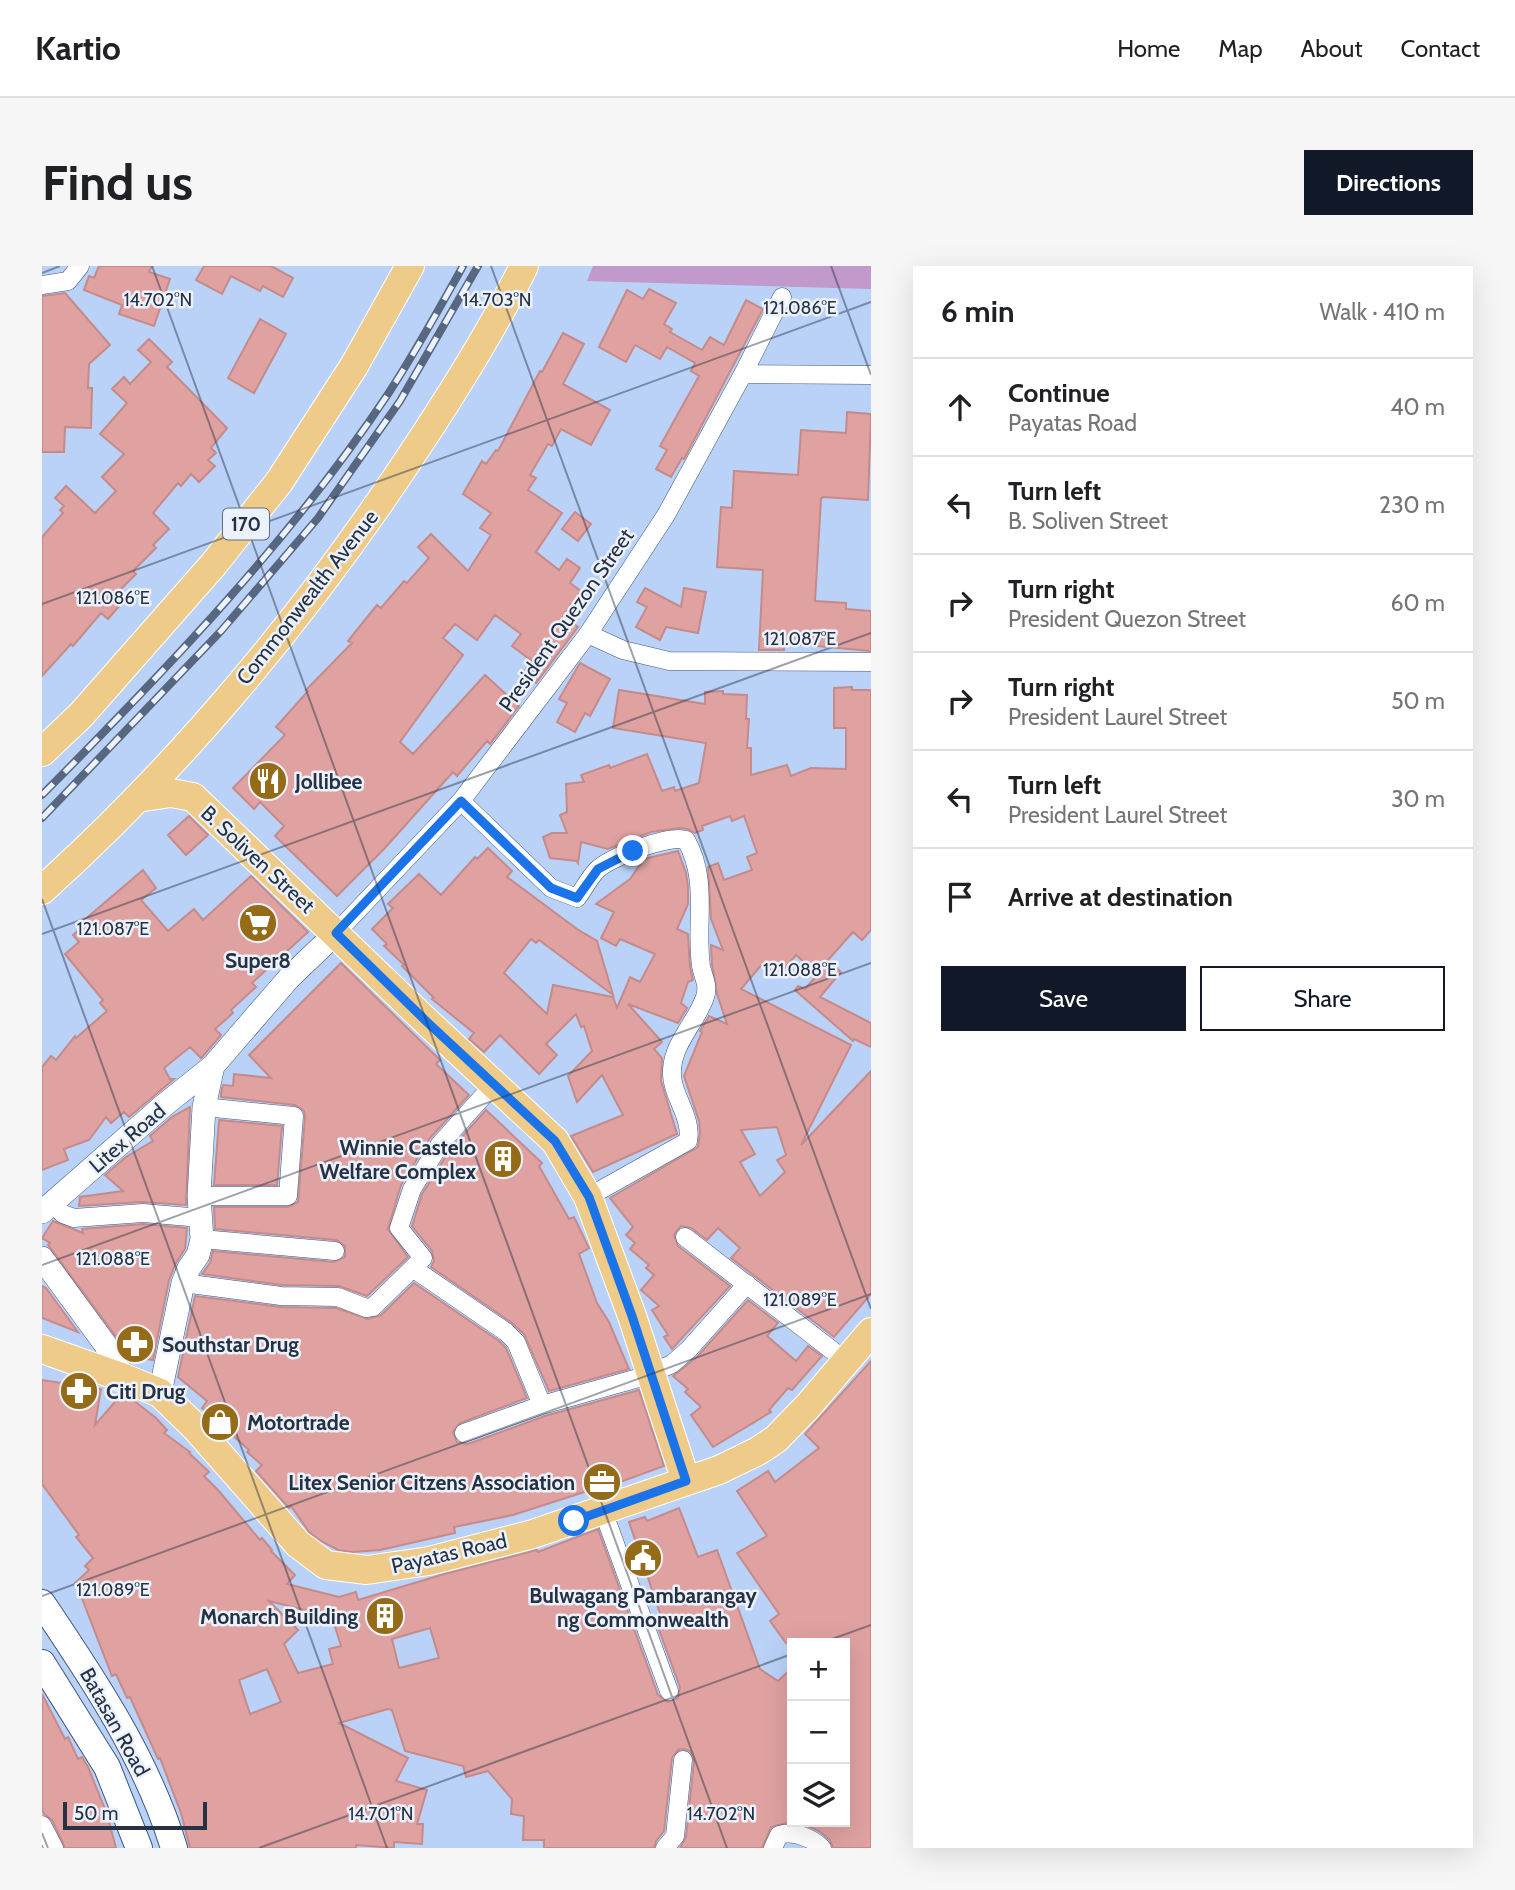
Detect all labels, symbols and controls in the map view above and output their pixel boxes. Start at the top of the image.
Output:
text: Kartio [35,28,121,68]
text: Home [1117,34,1180,63]
text: Map [1218,34,1263,63]
text: About [1301,34,1363,63]
text: Contact [1401,34,1480,63]
button: Directions [1304,150,1473,215]
text: Find us [42,153,193,212]
text: 14.702°N [124,289,192,311]
text: 14.703°N [463,289,531,311]
text: 6 min [941,293,1014,330]
text: 121.086°E [763,297,837,319]
text: Walk · 410 m [1319,298,1445,326]
text: Continue [1008,377,1110,409]
icon: ahead [941,388,979,426]
text: 40 m [1390,393,1445,421]
text: Payatas Road [1008,409,1137,437]
text: Turn left [1008,475,1101,507]
icon: left [941,486,979,524]
text: 230 m [1379,491,1445,519]
street label: Commonwealth Avenue [231,505,383,689]
text: B. Soliven Street [1008,507,1168,535]
road number: 170 [223,508,269,540]
street label: President Quezon Street [493,524,639,716]
text: Turn right [1008,573,1114,605]
icon: right [941,584,979,622]
text: 121.086°E [76,587,150,609]
text: 60 m [1391,589,1445,617]
text: President Quezon Street [1008,605,1246,633]
text: 121.087°E [764,628,836,650]
text: Turn right [1008,671,1114,703]
icon: right [941,682,979,720]
text: 50 m [1391,687,1445,715]
text: President Laurel Street [1008,703,1227,731]
restaurant icon: Jollibee [247,760,289,802]
place label: Jollibee [294,769,362,794]
text: Turn left [1008,769,1101,801]
icon: left [941,780,979,818]
text: 30 m [1391,785,1445,813]
street label: B. Soliven Street [196,800,320,918]
text: President Laurel Street [1008,801,1227,829]
route end [617,835,648,866]
icon: arrive [941,878,979,916]
text: Arrive at destination [1008,881,1233,913]
supermarket icon: Super8 [237,902,279,944]
text: 121.087°E [77,918,149,940]
place label: Super8 [225,948,291,973]
text: 121.088°E [763,959,837,981]
button: Save [941,966,1186,1031]
button: Share [1200,966,1445,1031]
street label: Litex Road [84,1098,170,1178]
place label: Winnie Castelo Welfare Complex [319,1135,477,1184]
building icon: Winnie Castelo Welfare Complex [482,1138,524,1180]
text: 121.088°E [76,1248,150,1270]
text: 121.089°E [763,1289,837,1311]
pharmacy icon: Southstar Drug [114,1323,156,1365]
place label: Southstar Drug [162,1332,299,1357]
pharmacy icon: Citi Drug [58,1370,100,1412]
place label: Citi Drug [106,1379,186,1404]
shop icon: Motortrade [199,1401,241,1443]
place label: Motortrade [247,1410,350,1435]
office icon: Litex Senior Citzens Association [581,1461,623,1503]
place label: Litex Senior Citzens Association [288,1470,575,1495]
route start [558,1505,589,1536]
street label: Payatas Road [389,1528,509,1578]
public building icon: Bulwagang Pambarangay ng Commonwealth [622,1537,664,1579]
text: 121.089°E [76,1579,150,1601]
place label: Bulwagang Pambarangay ng Commonwealth [529,1583,757,1632]
building icon: Monarch Building [364,1595,406,1637]
place label: Monarch Building [200,1604,358,1629]
map controls [787,1638,850,1827]
button: + [787,1638,850,1701]
street label: Batasan Road [75,1663,155,1781]
button: − [787,1701,850,1764]
button: layers [787,1764,850,1827]
scale bar [63,1799,206,1831]
text: 50 m [74,1802,118,1825]
text: 14.701°N [349,1803,413,1825]
text: 14.702°N [687,1803,755,1825]

